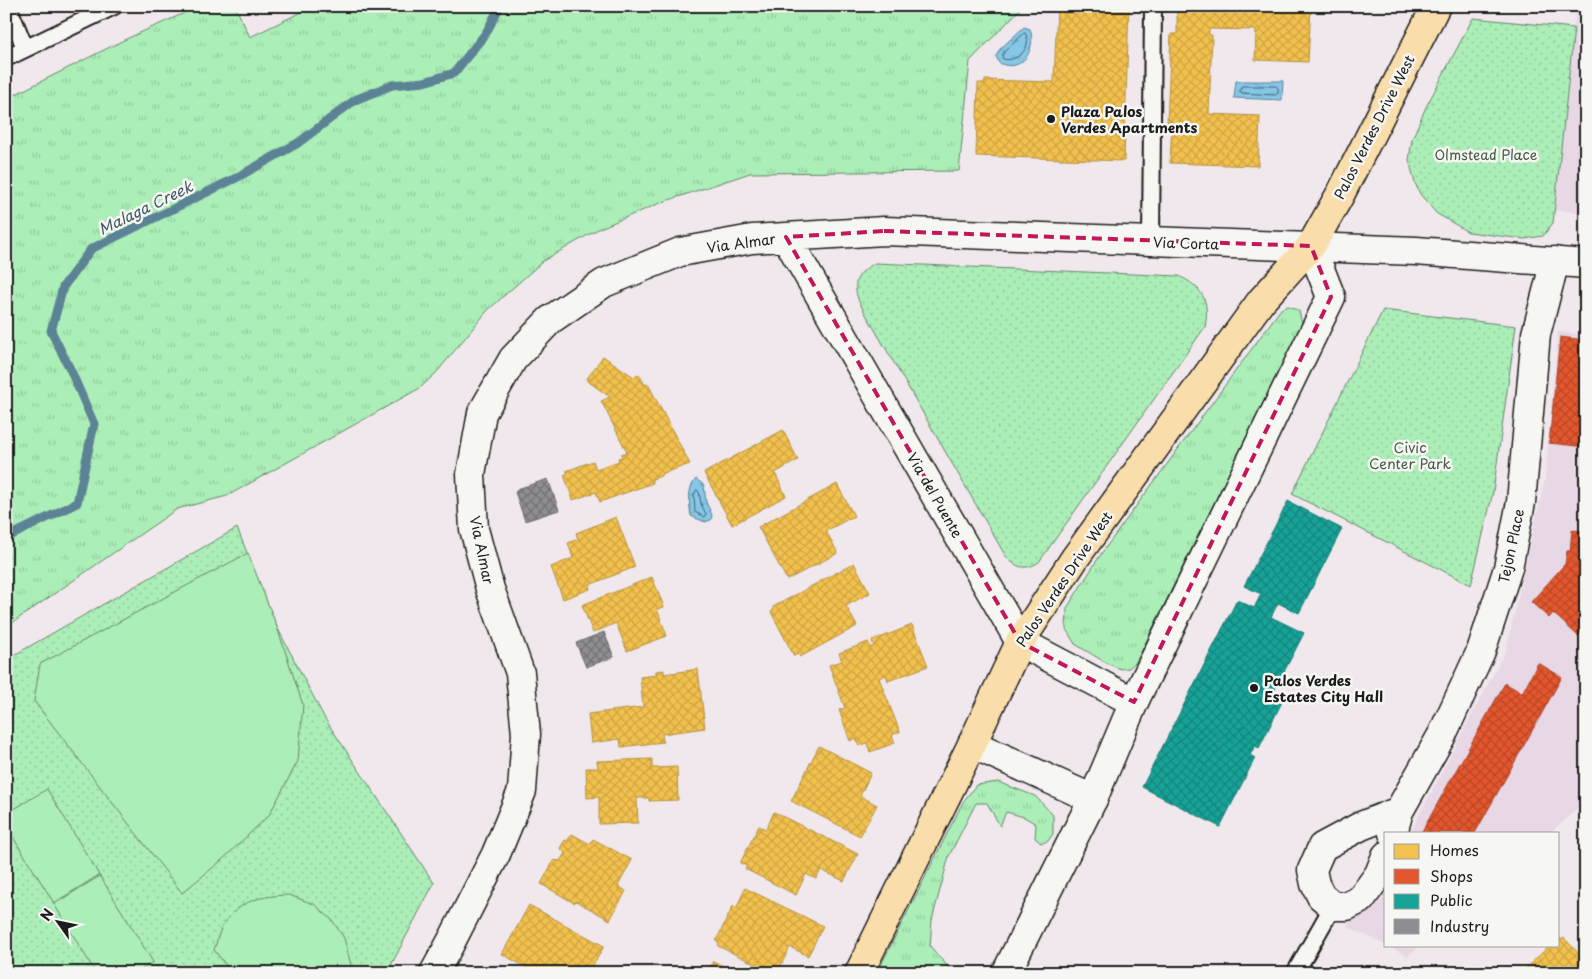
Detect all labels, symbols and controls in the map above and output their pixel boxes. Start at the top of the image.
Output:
street label: Palos Verdes Drive West [1328,51,1420,203]
place label: Plaza Palos Verdes Apartments [1061,101,1197,138]
marker: Plaza Palos Verdes Apartments [1045,113,1057,125]
park label: Olmstead Place [1434,144,1538,165]
water label: Malaga Creek [94,174,197,240]
street label: Via Almar [705,228,777,258]
street label: Via Corta [1153,231,1220,255]
park label: Civic Center Park [1369,437,1451,474]
street label: Via del Puente [902,448,968,542]
street label: Palos Verdes Drive West [1011,507,1117,651]
street label: Tejon Place [1493,507,1529,585]
street label: Via Almar [465,514,499,586]
place label: Palos Verdes Estates City Hall [1264,670,1383,707]
marker: Palos Verdes Estates City Hall [1248,682,1260,694]
legend [1384,832,1560,946]
text: Homes [1430,838,1479,861]
text: Shops [1430,864,1473,887]
text: Public [1430,888,1473,911]
north arrow [32,896,82,946]
text: N [35,904,59,925]
text: Industry [1430,914,1489,937]

